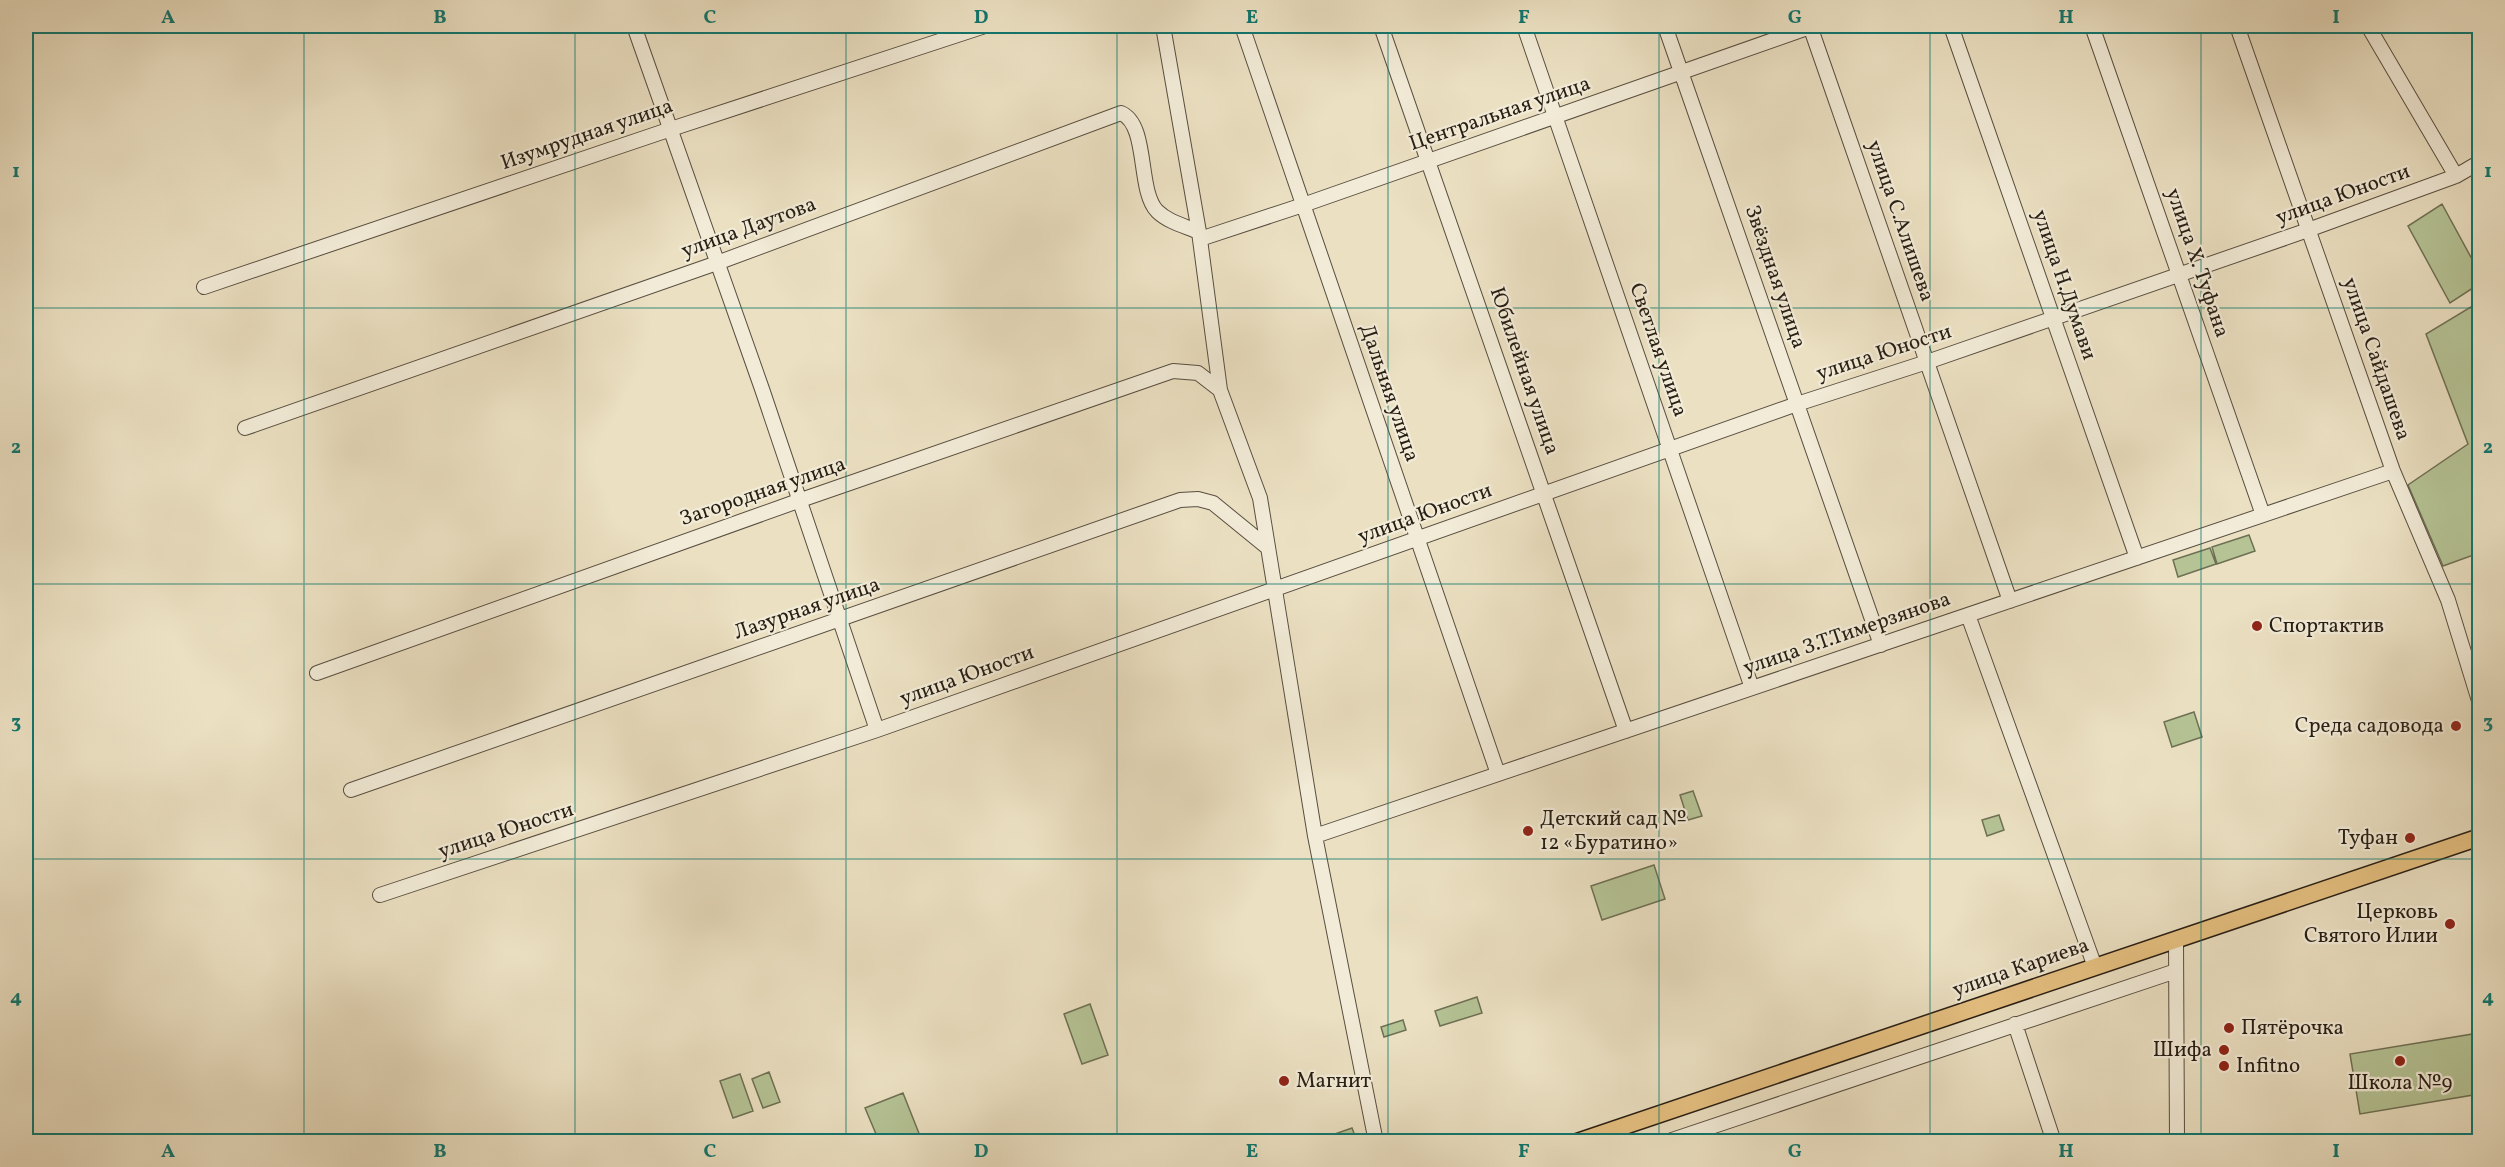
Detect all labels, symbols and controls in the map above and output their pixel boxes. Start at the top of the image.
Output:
text: A [161,4,175,32]
text: B [433,4,447,32]
text: C [704,4,717,32]
text: D [974,4,988,32]
text: E [1246,4,1258,32]
text: F [1518,4,1530,32]
text: G [1788,4,1802,32]
text: H [2058,4,2074,32]
text: I [2332,4,2340,32]
street label: Центральная улица [1405,69,1595,159]
street label: Изумрудная улица [497,92,677,178]
street label: улица С.Алишева [1859,136,1941,306]
street label: улица Юности [2272,157,2414,233]
text: 1 [12,158,20,186]
text: 1 [2484,158,2492,186]
street label: улица Х. Туфана [2158,185,2236,341]
street label: улица Даутова [678,190,820,266]
street label: Звёздная улица [1737,201,1813,353]
street label: улица Н.Думави [2025,206,2103,364]
street label: улица Сайдашева [2335,274,2417,444]
street label: Светлая улица [1622,279,1694,421]
street label: Юбилейная улица [1482,283,1566,459]
street label: улица Юности [1813,317,1956,389]
street label: Дальняя улица [1352,320,1426,466]
text: 2 [11,434,21,462]
text: 2 [2483,434,2493,462]
street label: Загородная улица [676,450,850,534]
street label: улица Юности [1354,476,1496,552]
street label: Лазурная улица [730,570,884,648]
street label: улица З.Т.Тимерзянова [1739,585,1955,683]
place label: Спортактив [2269,612,2384,641]
marker: Спортактив [2250,619,2264,633]
street label: улица Юности [896,638,1038,714]
text: 3 [11,709,21,737]
text: 3 [2483,709,2493,737]
place label: Среда садовода [2295,712,2444,741]
marker: Среда садовода [2449,719,2463,733]
street label: улица Юности [435,795,578,867]
place label: Детский сад № 12 «Буратино» [1540,805,1686,858]
marker: Детский сад № 12 «Буратино» [1521,824,1535,838]
place label: Туфан [2338,824,2398,853]
marker: Туфан [2403,831,2417,845]
place label: Церковь Святого Илии [2304,898,2438,951]
marker: Церковь Святого Илии [2443,917,2457,931]
street label: улица Кариева [1949,931,2093,1005]
text: 4 [10,984,22,1012]
text: 4 [2482,984,2494,1012]
place label: Пятёрочка [2241,1014,2344,1043]
marker: Пятёрочка [2222,1021,2236,1035]
place label: Шифа [2153,1036,2212,1065]
marker: Шифа [2217,1043,2231,1057]
place label: Infitno [2236,1052,2300,1081]
marker: Школа №9 [2393,1054,2407,1068]
marker: Infitno [2217,1059,2231,1073]
place label: Магнит [1296,1067,1372,1096]
place label: Школа №9 [2348,1069,2452,1098]
marker: Магнит [1277,1074,1291,1088]
text: A [161,1138,175,1166]
text: B [433,1138,447,1166]
text: C [704,1138,717,1166]
text: D [974,1138,988,1166]
text: E [1246,1138,1258,1166]
text: F [1518,1138,1530,1166]
text: G [1788,1138,1802,1166]
text: H [2058,1138,2074,1166]
text: I [2332,1138,2340,1166]

